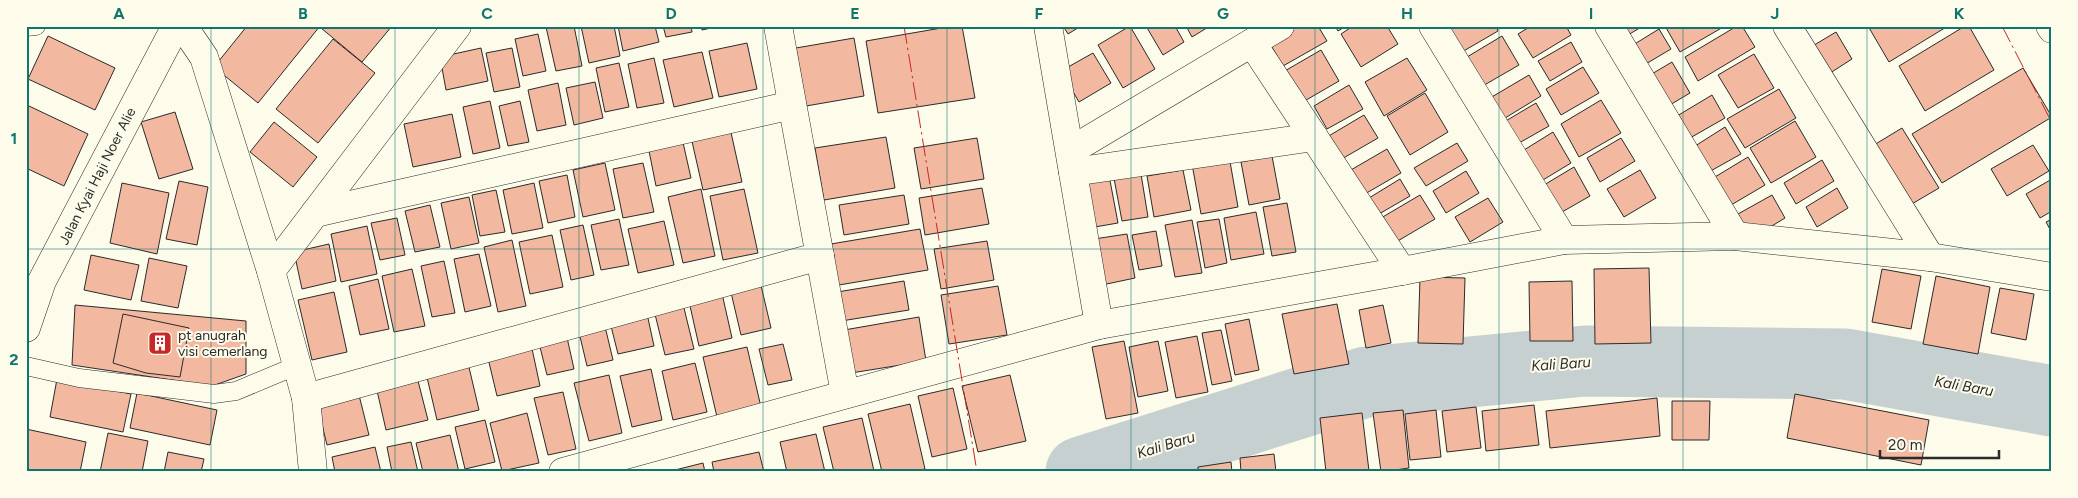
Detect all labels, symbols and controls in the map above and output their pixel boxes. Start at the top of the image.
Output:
text: A [113,4,125,23]
text: B [298,4,308,23]
text: C [481,4,493,23]
text: D [665,4,677,23]
text: E [850,4,860,23]
text: F [1035,4,1044,23]
text: G [1217,4,1229,23]
text: H [1401,4,1413,23]
text: I [1589,4,1593,23]
text: J [1771,4,1779,23]
text: K [1954,4,1965,23]
street label: Jalan Kyai Haji Noer Alie [55,104,140,248]
text: 1 [11,129,17,148]
place label: pt anugrah visi cemerlang [178,327,268,360]
building icon: pt anugrah visi cemerlang [147,330,173,356]
text: 2 [9,350,19,369]
water label: Kali Baru [1531,353,1591,375]
water label: Kali Baru [1933,372,1995,400]
water label: Kali Baru [1135,428,1197,462]
scale bar [1880,428,1999,460]
text: 20 m [1888,436,1922,454]

